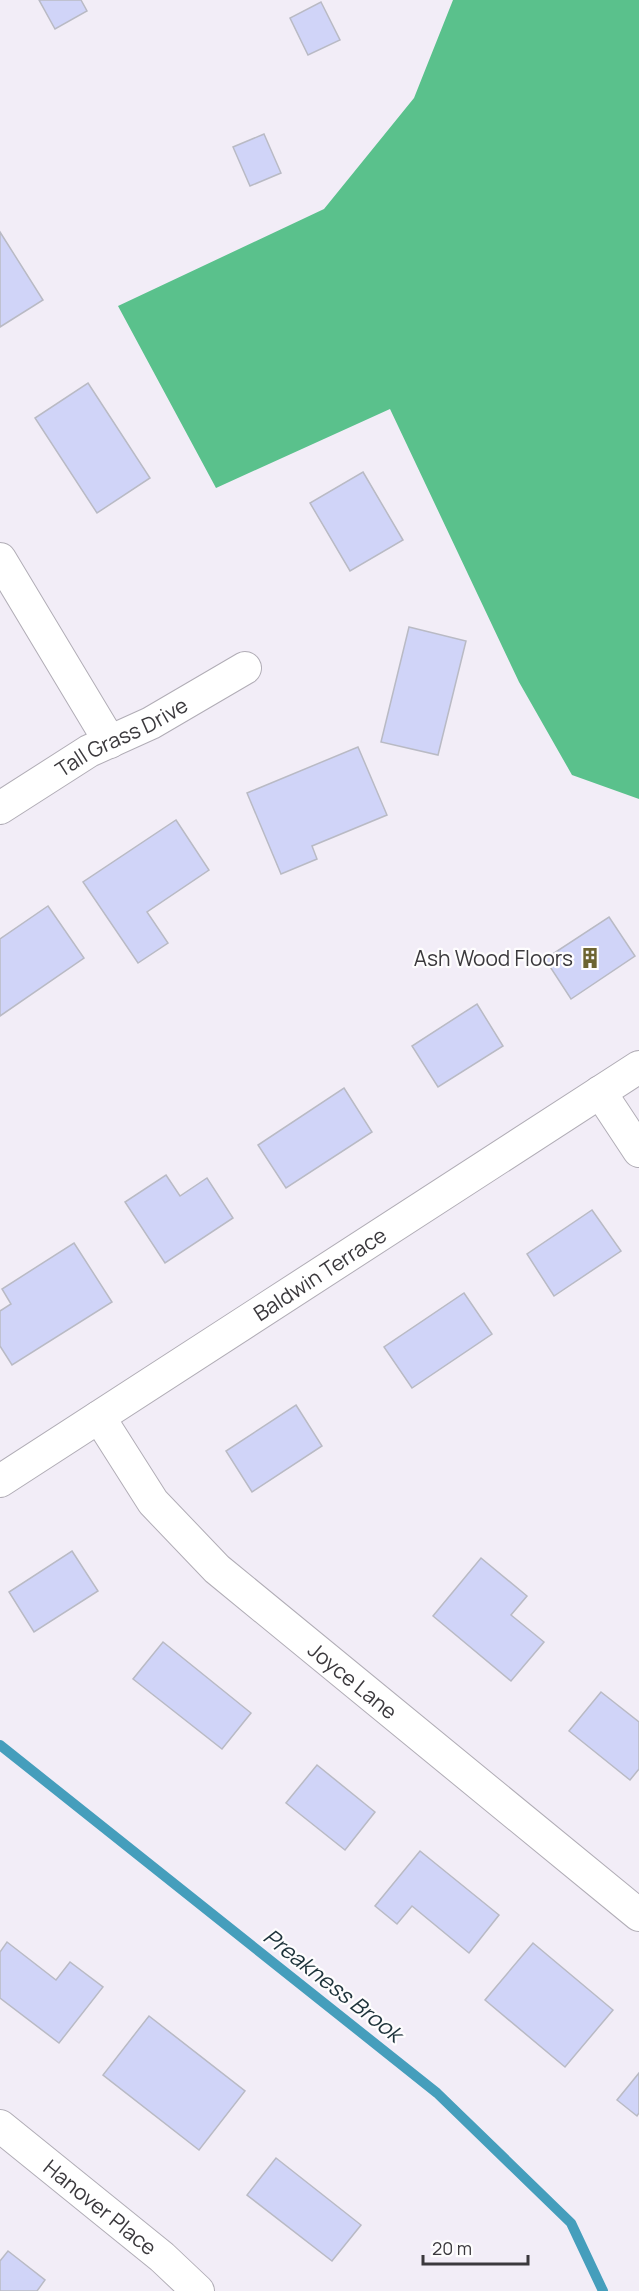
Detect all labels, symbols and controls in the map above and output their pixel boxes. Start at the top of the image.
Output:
street label: Tall Grass Drive [50,691,193,783]
place label: Ash Wood Floors [414,944,573,972]
building icon: Ash Wood Floors [578,946,602,970]
street label: Baldwin Terrace [248,1221,391,1327]
street label: Joyce Lane [302,1636,403,1725]
water label: Preakness Brook [257,1921,411,2051]
street label: Hanover Place [38,2153,163,2261]
scale bar [423,2228,528,2266]
text: 20 m [432,2236,472,2260]

